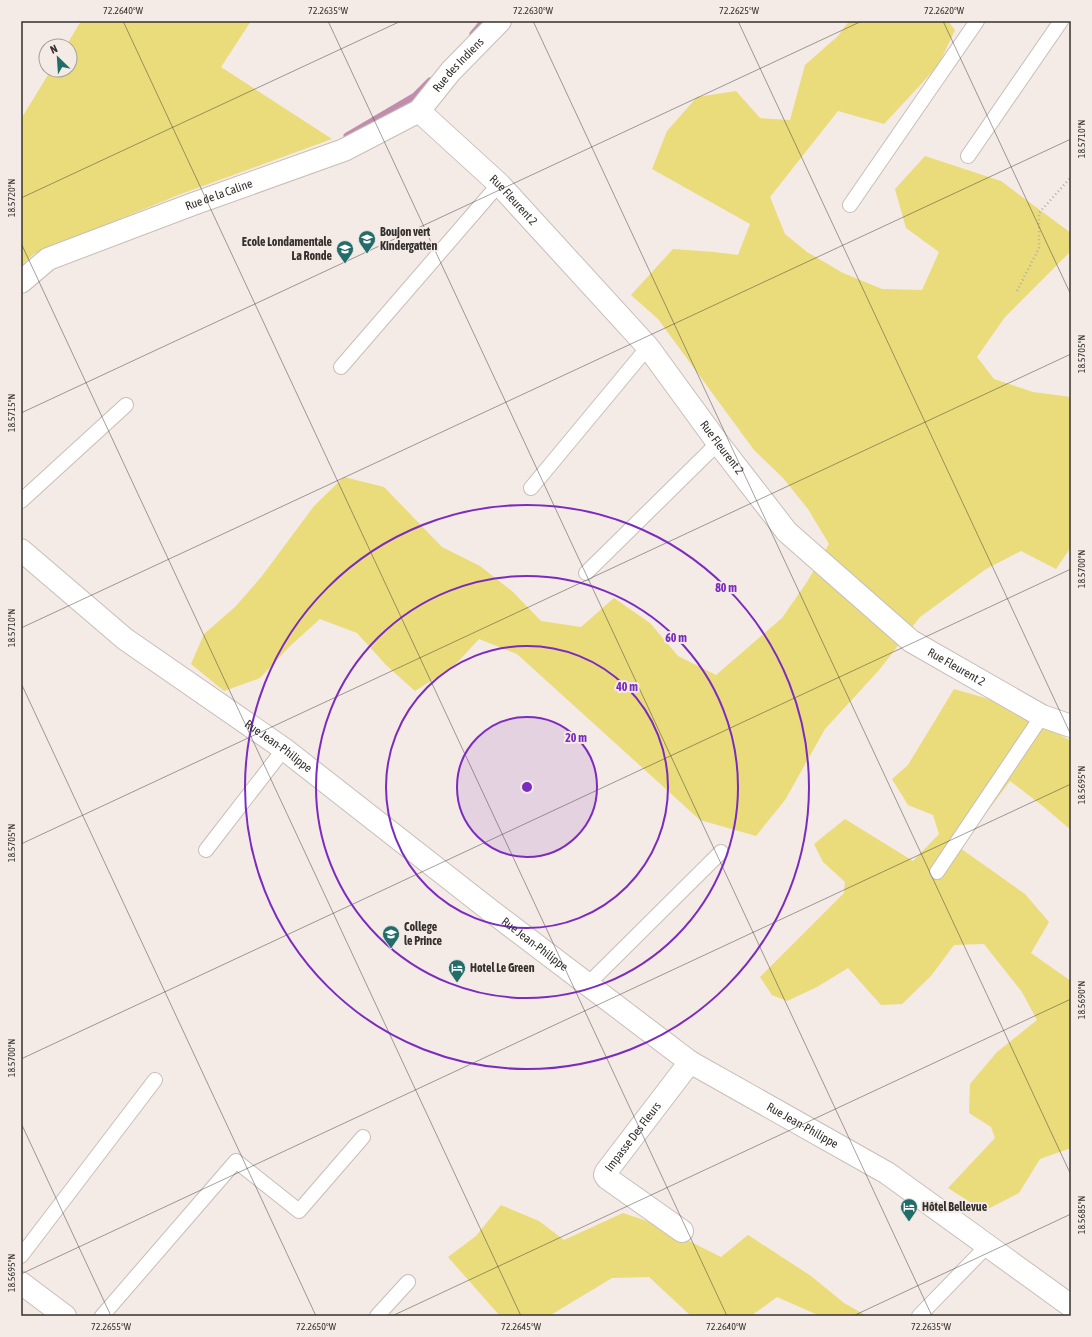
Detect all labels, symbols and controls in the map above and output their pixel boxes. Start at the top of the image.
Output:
text: 72.2640°W [103,5,144,16]
text: 72.2635°W [308,5,349,16]
text: 72.2630°W [513,5,554,16]
text: 72.2625°W [719,5,760,16]
text: 72.2620°W [924,5,965,16]
street label: Rue des Indiens [430,35,487,95]
north arrow [38,38,78,78]
text: N [48,42,59,56]
text: 18.5710°N [1076,120,1087,158]
street label: Rue Fleurent 2 [487,172,540,228]
street label: Rue de la Caline [183,176,254,213]
text: 18.5720°N [6,179,17,217]
place label: Boujon vert Kindergatten [380,225,438,253]
school or university icon: Boujon vert Kindergatten [357,229,377,254]
place label: Ecole Londamentale La Ronde [242,235,333,263]
school or university icon: Ecole Londamentale La Ronde [335,239,355,264]
text: 18.5705°N [1076,335,1087,373]
text: 18.5715°N [6,394,17,432]
street label: Rue Fleurent 2 [697,418,747,477]
text: 18.5700°N [1076,550,1087,588]
text: 80 m [715,581,737,595]
text: 18.5710°N [6,609,17,647]
text: 60 m [665,631,687,645]
street label: Rue Fleurent 2 [925,645,988,689]
text: 40 m [615,680,638,694]
street label: Rue Jean-Philippe [242,717,315,775]
text: 20 m [565,731,587,745]
text: 18.5695°N [1076,766,1087,804]
centre of rings [520,780,534,794]
text: 18.5705°N [6,824,17,862]
street label: Rue Jean-Philippe [499,914,571,974]
place label: College le Prince [404,920,443,948]
school or university icon: College le Prince [381,924,401,949]
hotel icon: Hotel Le Green [447,958,467,983]
place label: Hotel Le Green [470,961,535,975]
text: 18.5690°N [1076,981,1087,1019]
text: 18.5700°N [6,1039,17,1077]
street label: Impasse Des Fleurs [602,1099,664,1174]
street label: Rue Jean-Philippe [764,1100,841,1151]
text: 18.5685°N [1076,1196,1087,1234]
hotel icon: Hôtel Bellevue [899,1197,919,1222]
place label: Hôtel Bellevue [922,1200,988,1214]
text: 18.5695°N [6,1254,17,1292]
text: 72.2655°W [91,1321,132,1332]
text: 72.2650°W [296,1321,337,1332]
text: 72.2645°W [501,1321,542,1332]
text: 72.2640°W [706,1321,747,1332]
text: 72.2635°W [911,1321,952,1332]

